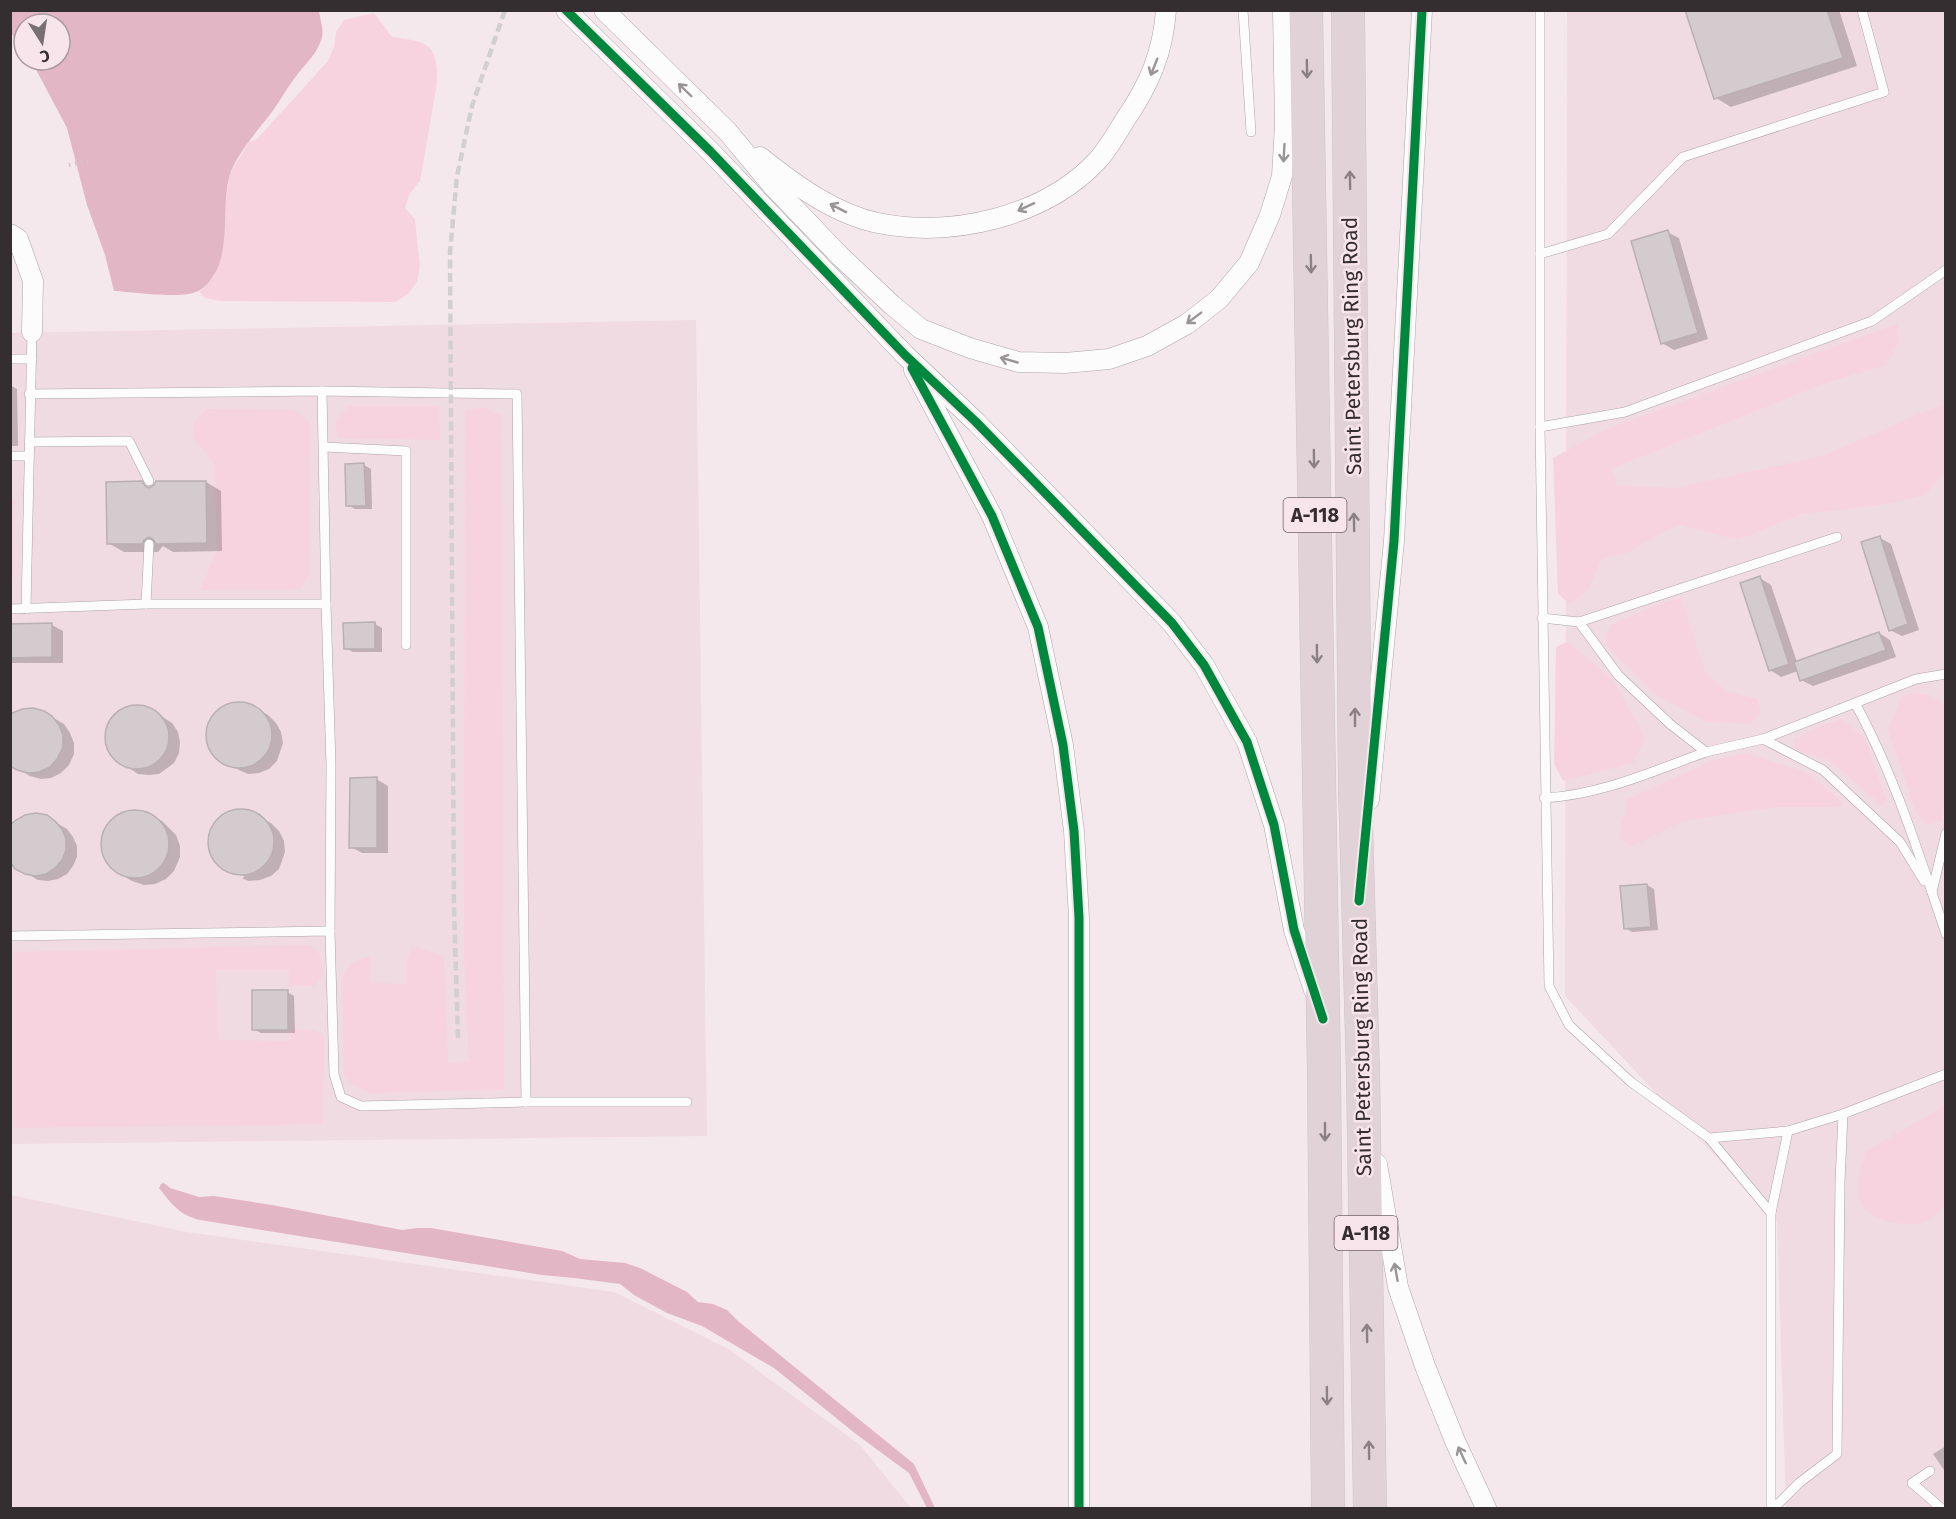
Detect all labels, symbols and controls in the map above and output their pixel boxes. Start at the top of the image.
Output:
north arrow [12,12,72,72]
text: С [38,46,51,67]
one-way arrow [1148,58,1159,76]
one-way arrow [1302,58,1313,78]
one-way arrow [678,83,693,97]
one-way arrow [1278,142,1289,162]
one-way arrow [1344,170,1356,190]
one-way arrow [829,202,847,213]
one-way arrow [1018,202,1036,214]
street label: Saint Petersburg Ring Road [1337,217,1367,475]
one-way arrow [1305,253,1317,273]
one-way arrow [1186,312,1202,325]
one-way arrow [1000,353,1019,365]
one-way arrow [1309,448,1320,468]
road number: А-118 [1284,498,1346,532]
one-way arrow [1348,512,1360,532]
one-way arrow [1312,643,1323,663]
one-way arrow [1349,707,1361,727]
street label: Saint Petersburg Ring Road [1347,918,1377,1176]
one-way arrow [1319,1121,1330,1141]
road number: А-118 [1334,1216,1398,1250]
one-way arrow [1390,1263,1401,1283]
one-way arrow [1362,1324,1373,1344]
one-way arrow [1321,1385,1333,1405]
one-way arrow [1363,1441,1375,1461]
one-way arrow [1455,1447,1467,1465]

